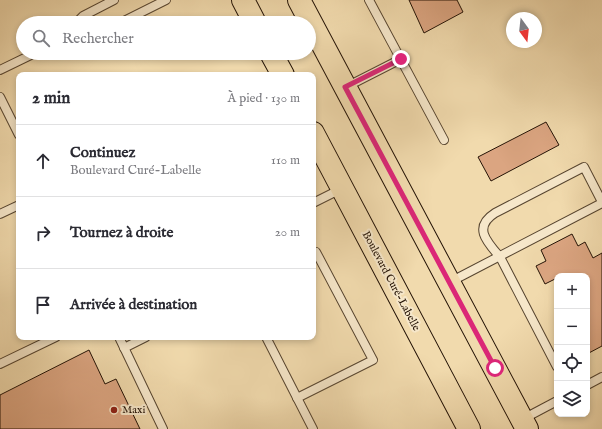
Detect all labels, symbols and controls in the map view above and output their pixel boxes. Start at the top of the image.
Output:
north arrow [506,12,542,48]
search box [16,16,316,60]
icon: search [30,27,52,49]
text: Rechercher [62,29,134,48]
route end [392,50,410,68]
text: 2 min [32,88,70,109]
text: À pied · 130 m [228,90,300,107]
text: Continuez [70,143,135,162]
icon: ahead [32,150,54,172]
text: 110 m [271,152,300,169]
text: Boulevard Curé-Labelle [70,162,201,179]
icon: right [32,222,54,244]
text: Tournez à droite [70,223,173,242]
text: 20 m [275,224,300,241]
street label: Boulevard Curé-Labelle [359,229,423,333]
map controls [554,273,590,417]
button: + [554,273,590,309]
icon: arrive [32,294,54,316]
text: Arrivée à destination [70,295,197,314]
button: − [554,309,590,345]
button: locate [554,345,590,381]
route start [486,359,504,377]
button: layers [554,381,590,417]
place label: Maxi [122,403,145,417]
marker: Maxi [109,405,119,415]

